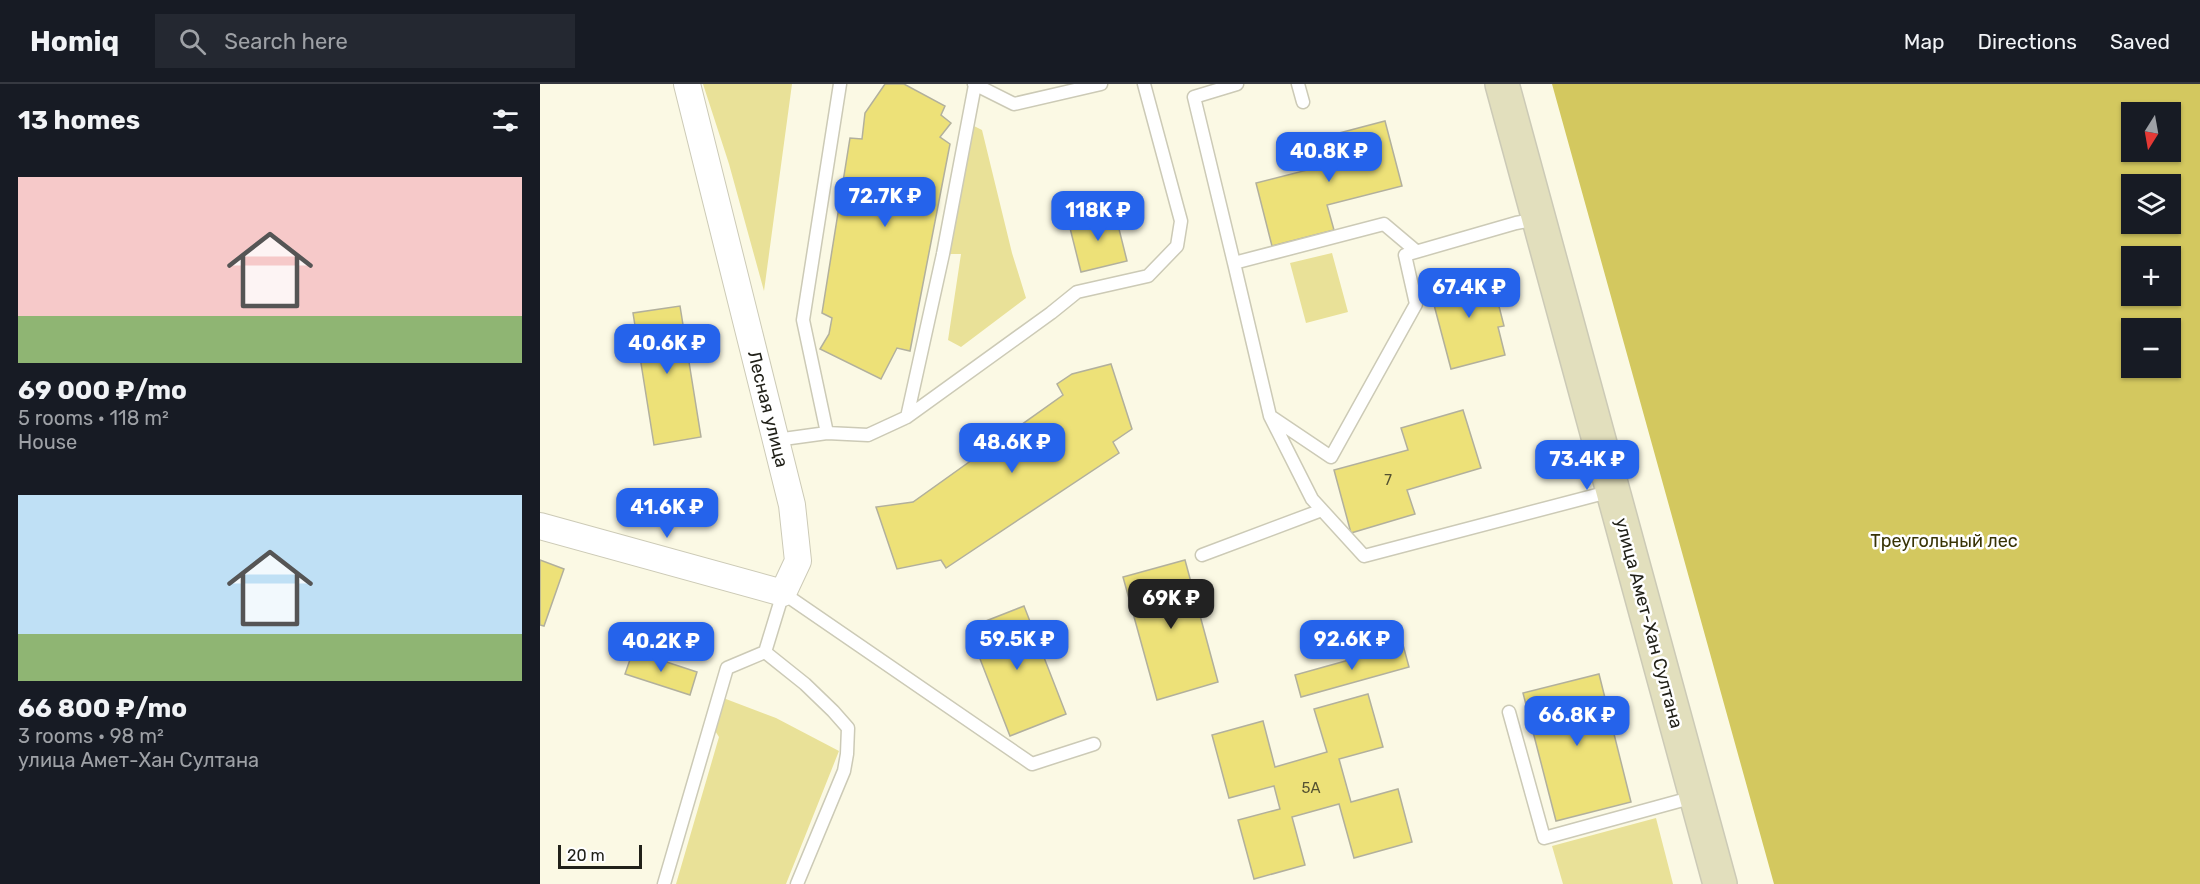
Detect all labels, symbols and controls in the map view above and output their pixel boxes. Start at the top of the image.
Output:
search box [155,14,575,68]
text: Homiq [30,25,119,58]
icon: search [176,25,209,58]
text: Search here [224,28,348,55]
text: Map [1904,29,1945,54]
text: Directions [1978,29,2077,54]
text: Saved [2110,29,2170,54]
north arrow [2121,102,2181,162]
map controls [2121,102,2181,378]
icon: filters [489,104,522,137]
text: 13 homes [18,105,140,136]
pin: 40.8K ₽ [1274,132,1384,183]
text: 40.8K ₽ [1290,139,1368,163]
button: layers [2121,174,2181,234]
pin: 72.7K ₽ [830,177,940,228]
text: 72.7K ₽ [849,184,921,208]
pin: 118K ₽ [1049,191,1147,242]
text: 118K ₽ [1065,198,1131,222]
icon: home [216,216,324,324]
button: + [2121,246,2181,306]
pin: 67.4K ₽ [1414,268,1524,319]
text: 67.4K ₽ [1432,275,1506,299]
button: − [2121,318,2181,378]
pin: 40.6K ₽ [612,324,722,375]
text: 40.6K ₽ [628,331,706,355]
street label: Лесная улица [743,348,793,470]
text: 69 000 ₽/mo [18,375,187,406]
text: 5 rooms · 118 m² [18,406,169,430]
pin: 48.6K ₽ [957,423,1067,474]
text: House [18,430,77,454]
text: 48.6K ₽ [973,430,1051,454]
pin: 73.4K ₽ [1532,440,1642,491]
text: 73.4K ₽ [1549,447,1625,471]
house number: 7 [1384,471,1392,489]
pin: 41.6K ₽ [612,488,722,539]
text: 41.6K ₽ [630,495,704,519]
street label: улица Амет-Хан Султана [1610,515,1688,731]
park label: Треугольный лес [1870,530,2018,552]
icon: home [216,534,324,642]
pin: 69K ₽ [1129,579,1213,630]
text: 69K ₽ [1142,586,1200,610]
pin: 59.5K ₽ [962,620,1072,671]
pin: 92.6K ₽ [1297,620,1407,671]
pin: 40.2K ₽ [606,622,716,673]
text: 59.5K ₽ [979,627,1055,651]
text: 92.6K ₽ [1314,627,1390,651]
text: 40.2K ₽ [622,629,700,653]
text: 66 800 ₽/mo [18,693,187,724]
pin: 66.8K ₽ [1522,696,1632,747]
text: 66.8K ₽ [1538,703,1616,727]
text: 3 rooms · 98 m² [18,724,164,748]
text: улица Амет-Хан Султана [18,748,259,772]
house number: 5А [1302,779,1320,797]
scale bar [558,842,642,870]
text: 20 m [567,846,605,865]

